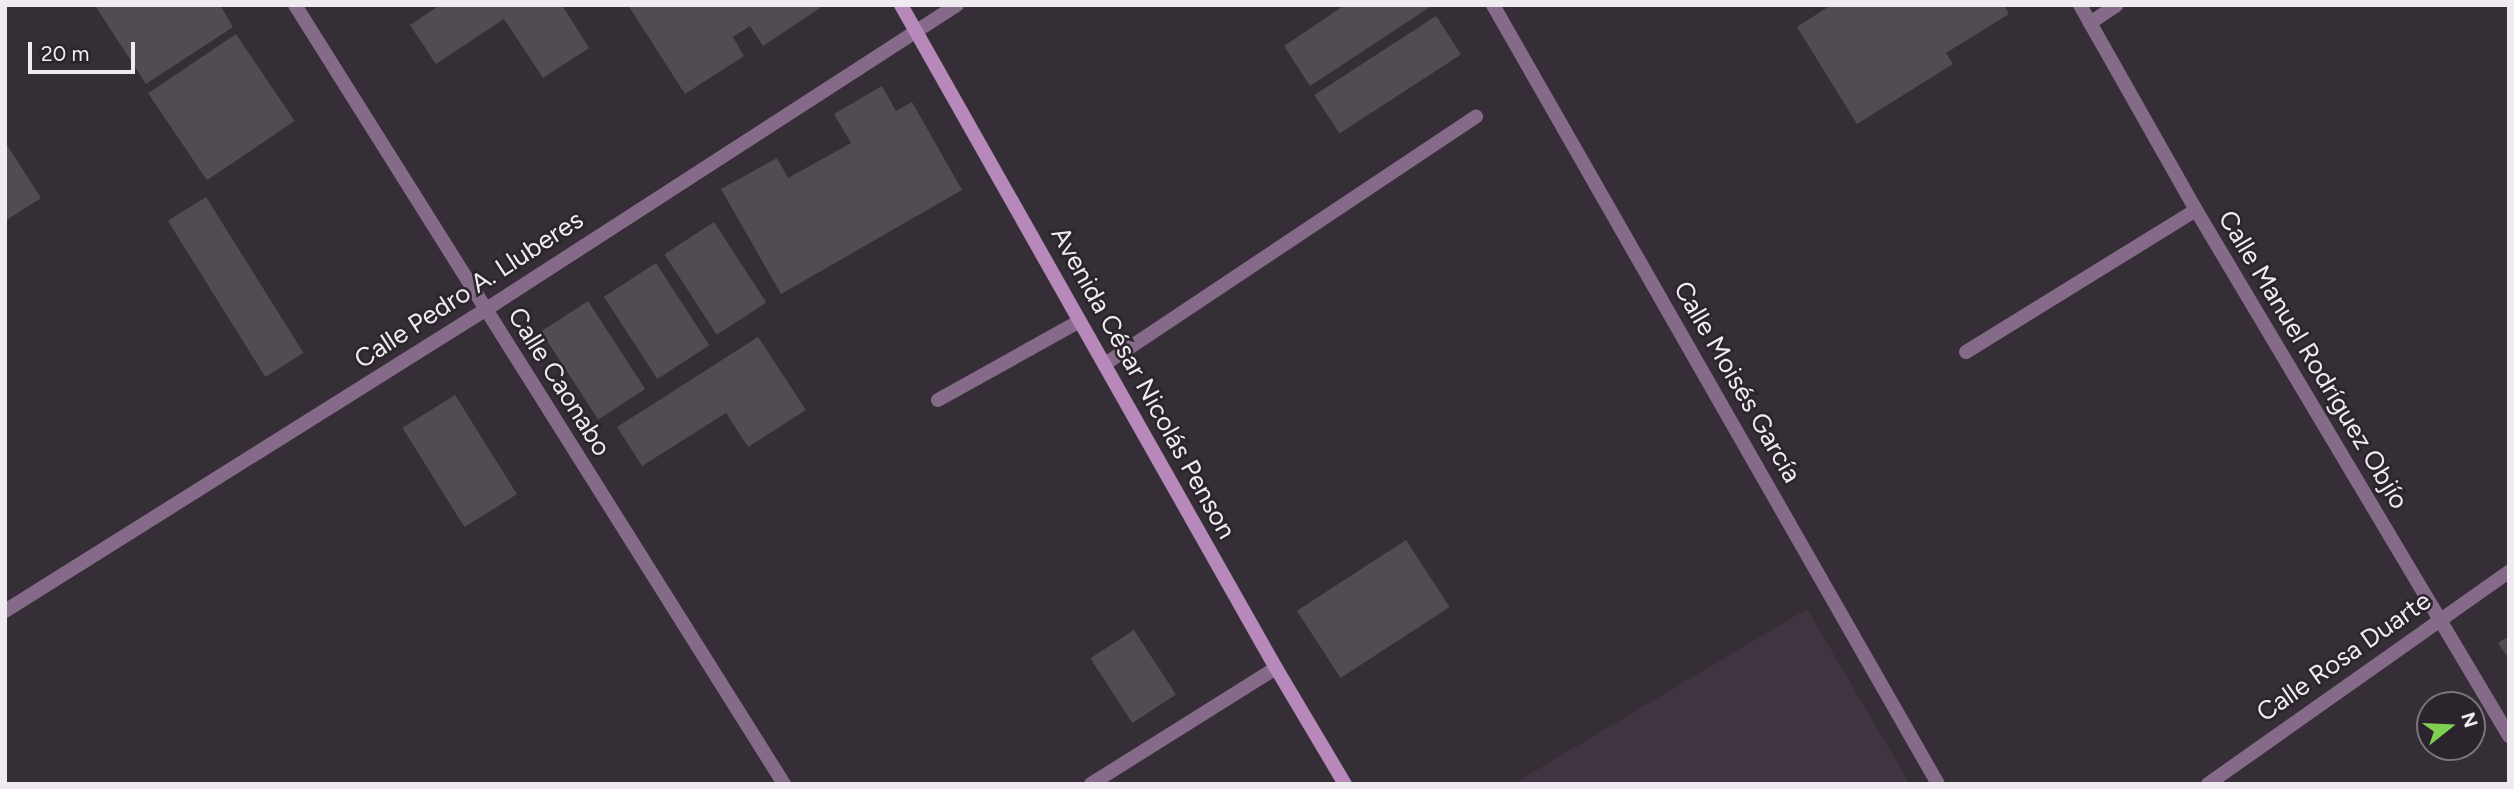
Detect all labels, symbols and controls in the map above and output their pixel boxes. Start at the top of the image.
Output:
scale bar [32,28,138,72]
text: 20 m [41,41,89,66]
street label: Calle Pedro A. Lluberes [349,204,589,376]
street label: Calle Manuel Rodríguez Objío [2211,205,2415,515]
street label: Avenida César Nicolás Penson [1044,222,1242,544]
street label: Calle Moisés García [1667,276,1807,488]
street label: Calle Caonabo [501,302,617,462]
street label: Calle Rosa Duarte [2251,585,2437,729]
north arrow [2416,691,2486,761]
text: N [2456,709,2483,731]

